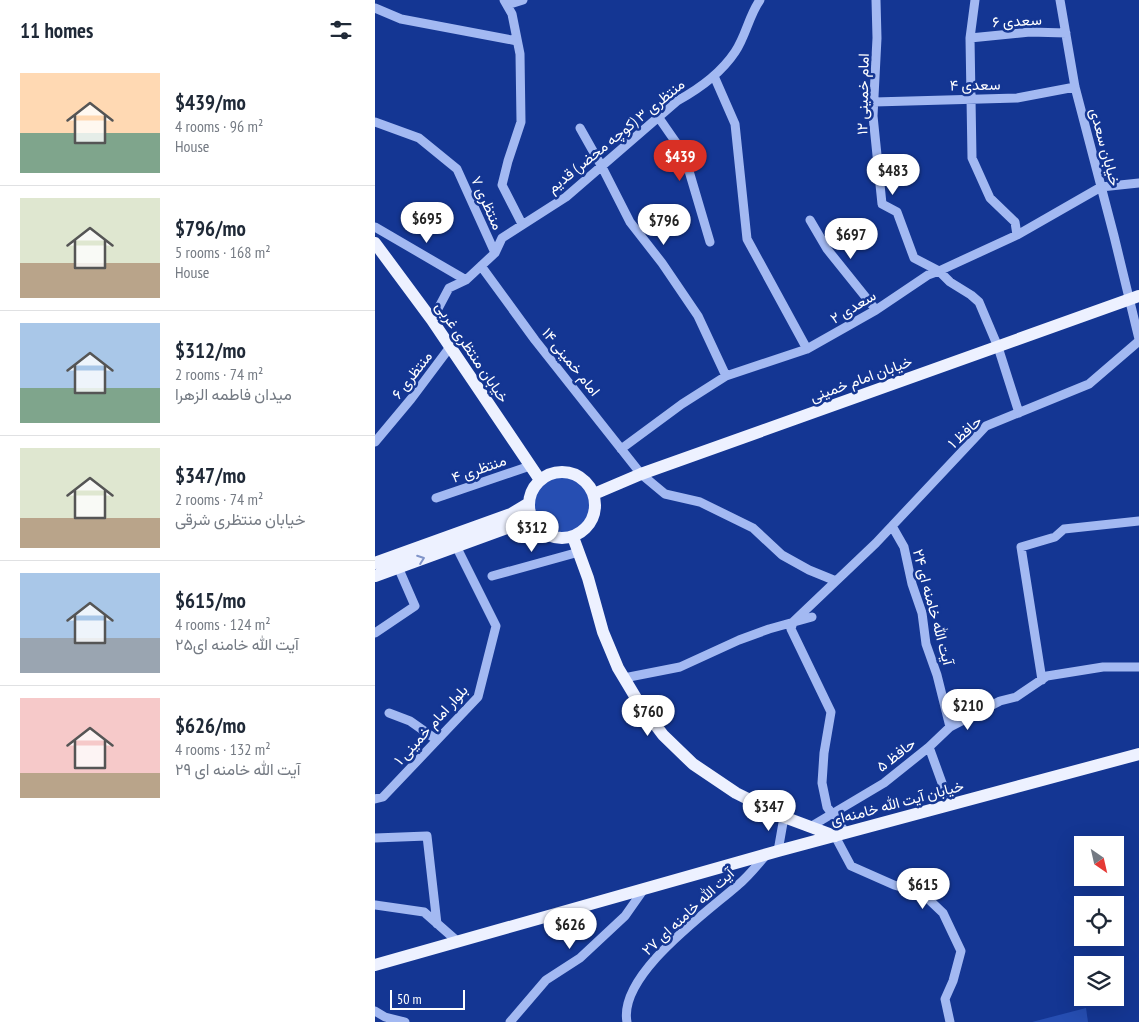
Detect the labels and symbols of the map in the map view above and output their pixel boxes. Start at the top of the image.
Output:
street label: سعدی ۶ [992,10,1042,32]
street label: امام خمینی ۱۲ [852,53,874,135]
street label: منتظری ۳ (کوچه محضر) قدیم [543,74,689,198]
street label: سعدی ۴ [949,75,1001,95]
street label: خیابان سعدی [1085,106,1125,188]
pin: $439 [650,140,710,182]
pin: $483 [863,154,923,196]
street label: منتظری ۷ [466,173,508,233]
pin: $695 [397,202,457,244]
pin: $796 [634,204,694,246]
pin: $697 [821,218,881,260]
street label: سعدی ۲ [826,285,880,328]
street label: خیابان منتظری غربی [431,297,513,407]
street label: امام خمینی ۱۴ [537,324,605,400]
street label: منتظری ۶ [387,347,437,403]
street label: خیابان امام خمینی [807,351,915,407]
street label: حافظ ۱ [944,411,986,452]
street label: منتظری ۴ [449,450,509,488]
pin: $312 [502,510,562,553]
street label: آیت الله خامنه ای ۲۴ [908,547,958,669]
one-way arrow [416,555,425,565]
street label: بلوار امام خمینی ۱ [390,681,472,769]
pin: $210 [938,688,998,731]
pin: $760 [618,694,678,737]
street label: حافظ ۵ [872,733,919,776]
street label: خیابان آیت الله خامنه‌ای [828,776,966,830]
pin: $347 [739,790,799,832]
north arrow [1074,836,1124,886]
street label: آیت الله خامنه ای ۲۷ [638,863,740,960]
pin: $615 [893,868,953,910]
pin: $626 [540,908,600,950]
scale bar [390,987,465,1010]

